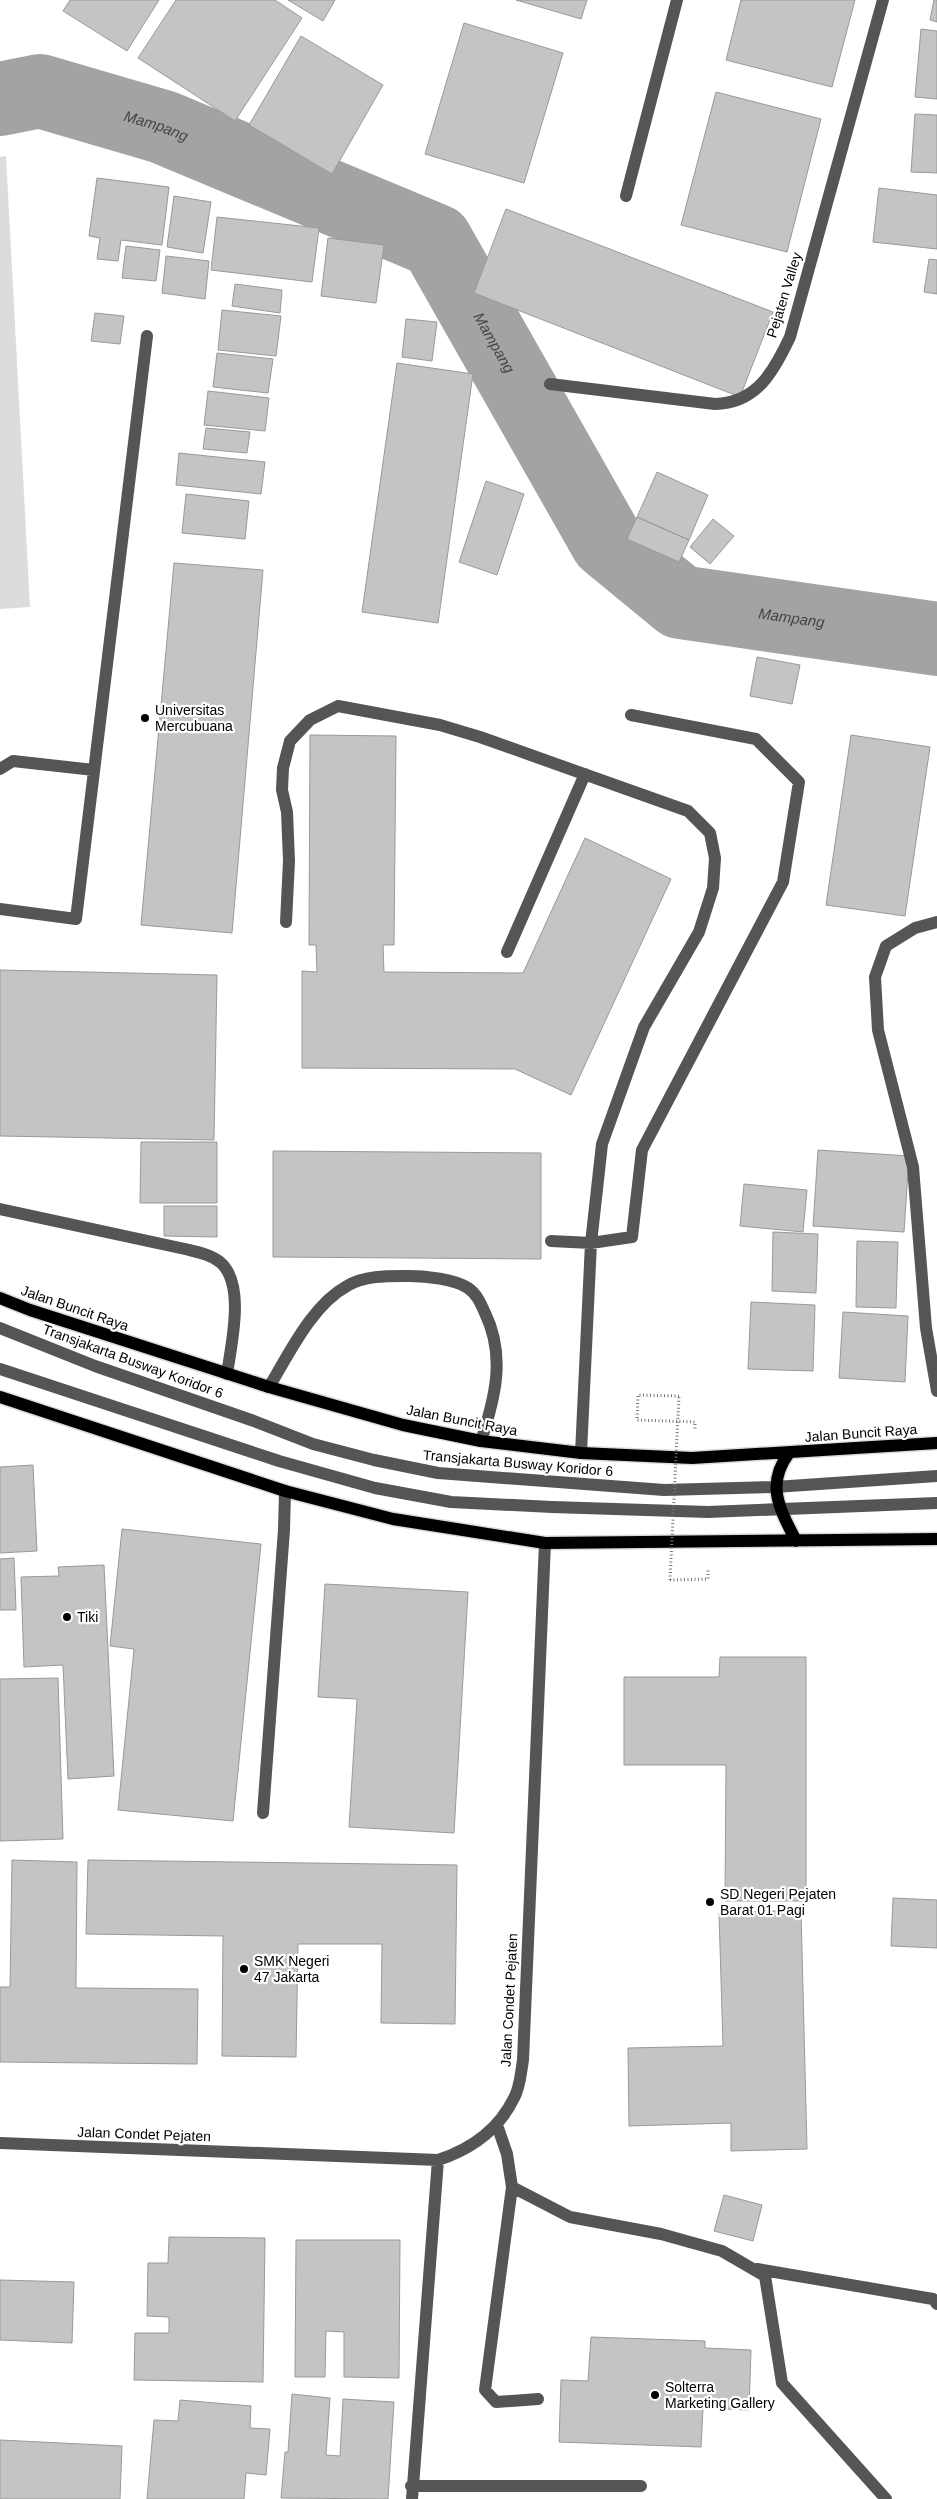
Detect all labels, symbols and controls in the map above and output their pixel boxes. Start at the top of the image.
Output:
water label: Mampang [122,107,191,145]
street label: Pejaten Valley [763,250,805,340]
water label: Mampang [470,309,519,376]
water label: Mampang [757,604,826,631]
place label: Universitas Mercubuana [155,702,233,734]
marker: Universitas Mercubuana [139,712,151,724]
street label: Jalan Buncit Raya [19,1282,131,1334]
street label: Transjakarta Busway Koridor 6 [41,1321,226,1401]
street label: Jalan Buncit Raya [405,1401,519,1439]
street label: Jalan Buncit Raya [804,1421,918,1445]
street label: Transjakarta Busway Koridor 6 [422,1447,614,1479]
place label: Tiki [77,1609,98,1625]
marker: Tiki [61,1611,73,1623]
place label: SD Negeri Pejaten Barat 01 Pagi [720,1886,836,1918]
marker: SD Negeri Pejaten Barat 01 Pagi [704,1896,716,1908]
street label: Jalan Condet Pejaten [498,1933,520,2067]
place label: SMK Negeri 47 Jakarta [254,1953,329,1985]
marker: SMK Negeri 47 Jakarta [238,1963,250,1975]
street label: Jalan Condet Pejaten [77,2124,211,2144]
place label: Solterra Marketing Gallery [665,2379,775,2411]
marker: Solterra Marketing Gallery [649,2389,661,2401]

